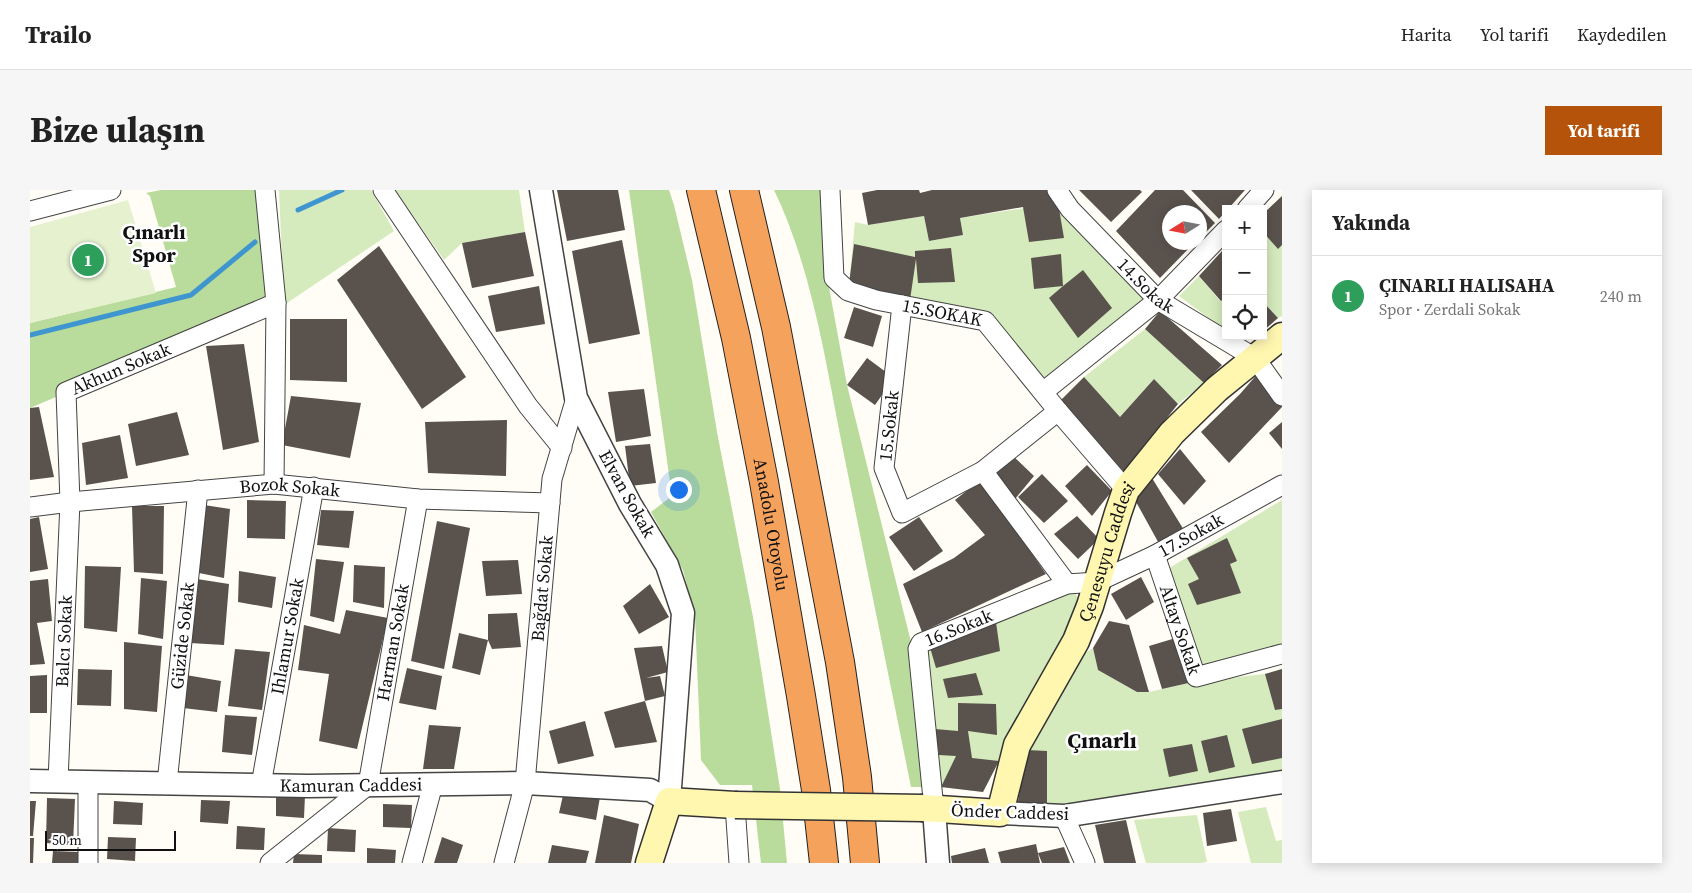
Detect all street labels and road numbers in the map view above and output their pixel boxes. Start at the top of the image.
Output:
street label: 14.Sokak [1112,252,1179,319]
street label: 15.SOKAK [900,292,984,332]
street label: Akhun Sokak [67,336,175,400]
street label: 15.Sokak [872,389,905,463]
street label: Elvan Sokak [593,445,662,542]
street label: Anadolu Otoyolu [748,456,796,593]
street label: Bozok Sokak [238,471,342,503]
street label: Çenesuyu Caddesi [1072,476,1140,626]
street label: 17.Sokak [1153,507,1228,563]
street label: Bağdat Sokak [525,534,559,643]
street label: Ihlamur Sokak [264,576,310,697]
street label: Güzide Sokak [164,581,200,691]
street label: Altay Sokak [1154,581,1207,678]
street label: Harman Sokak [370,582,415,703]
street label: Balcı Sokak [49,594,78,688]
street label: 16.Sokak [921,602,996,652]
street label: Kamuran Caddesi [279,771,422,798]
street label: Önder Caddesi [951,797,1069,826]

